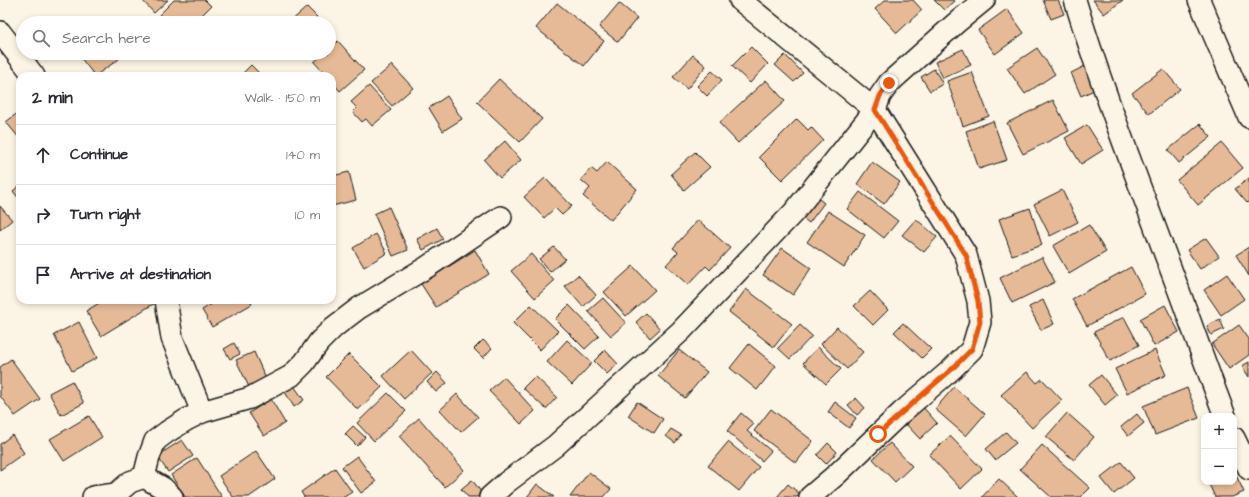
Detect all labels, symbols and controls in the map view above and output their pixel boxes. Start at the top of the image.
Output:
search box [16,16,336,60]
icon: search [30,27,52,49]
text: Search here [62,28,151,49]
route end [880,74,898,92]
text: 2 min [32,86,73,110]
text: Walk · 150 m [245,89,320,107]
icon: ahead [32,144,54,166]
text: Continue [70,144,128,165]
text: 140 m [286,146,320,164]
icon: right [32,204,54,226]
text: Turn right [70,204,141,225]
text: 10 m [295,206,320,224]
icon: arrive [32,264,54,286]
text: Arrive at destination [70,264,211,285]
map controls [1201,413,1237,485]
button: + [1201,413,1237,449]
route start [869,425,887,443]
button: − [1201,449,1237,485]

